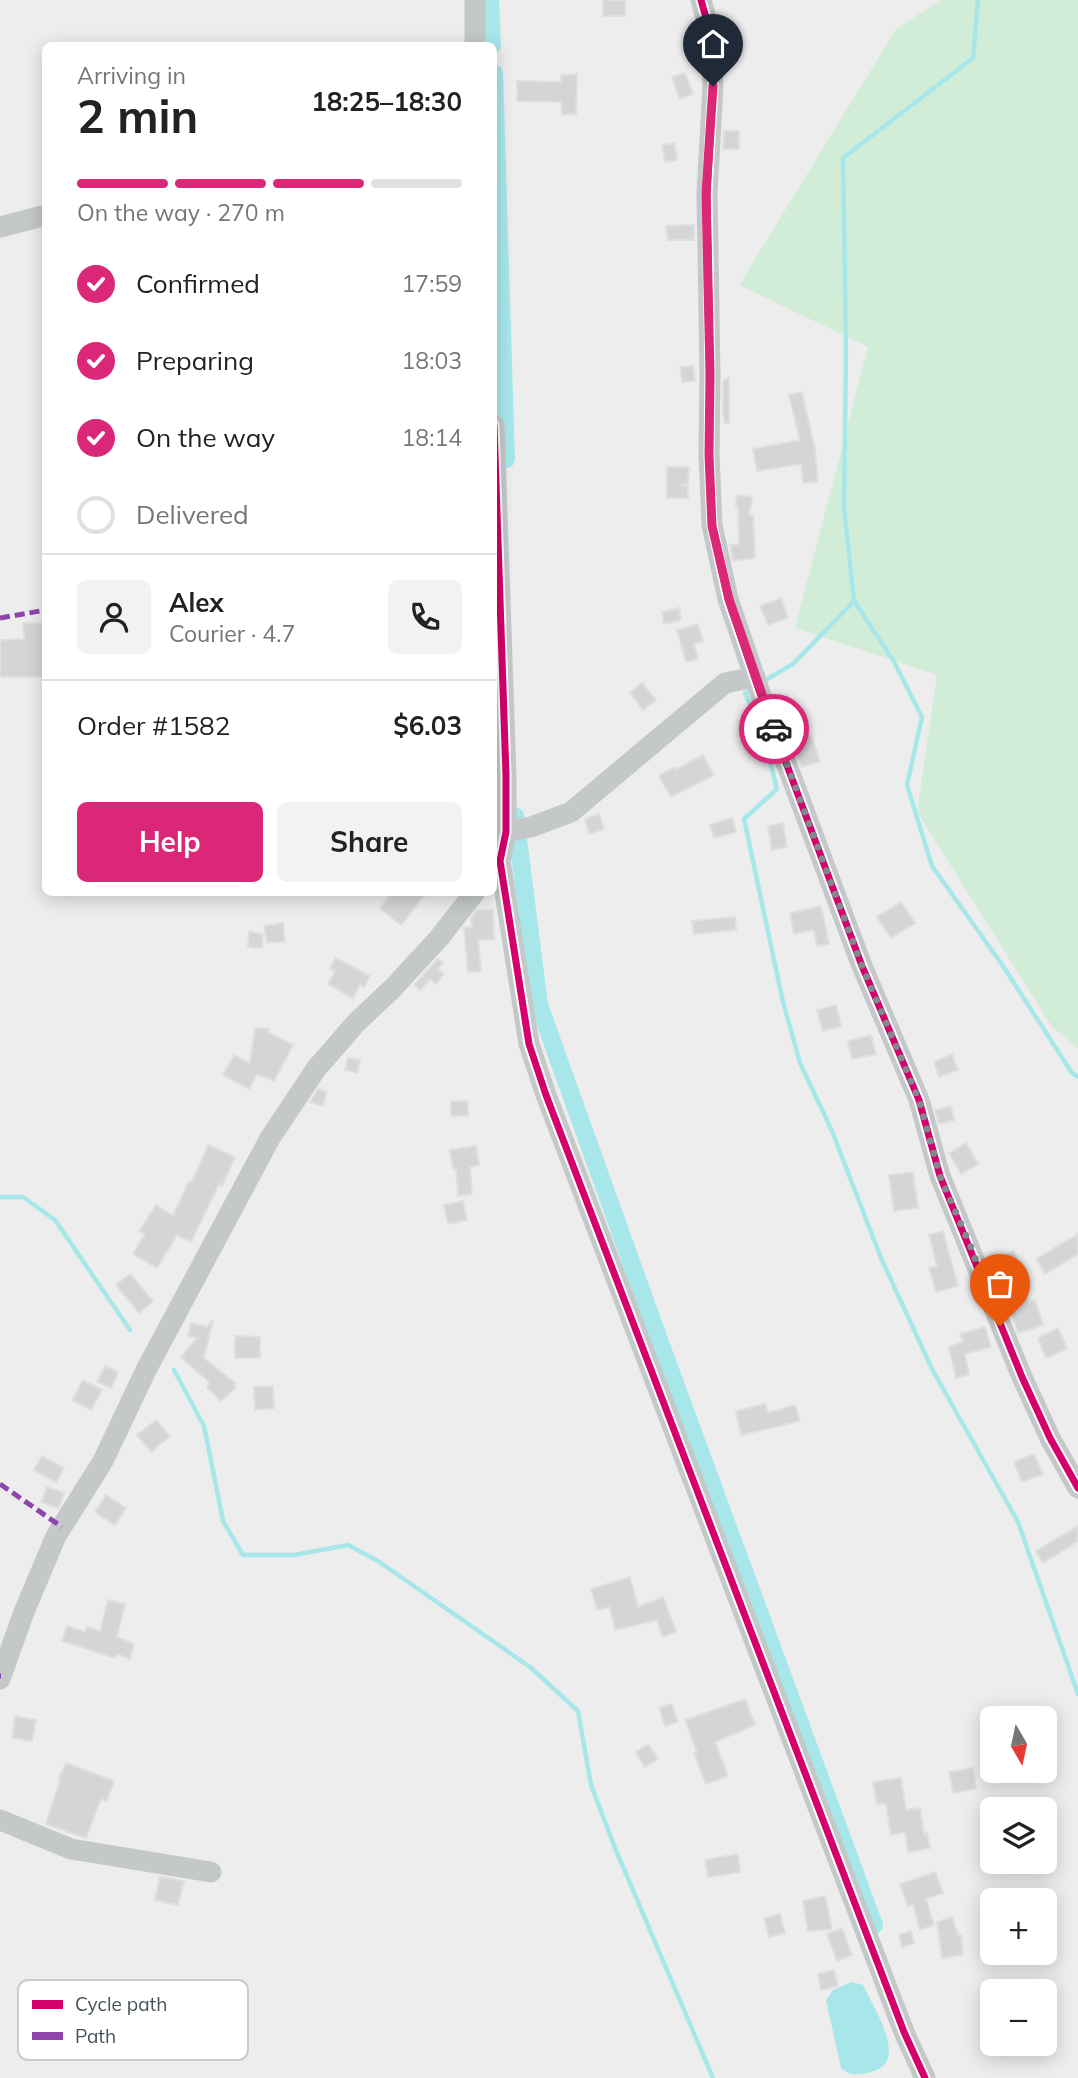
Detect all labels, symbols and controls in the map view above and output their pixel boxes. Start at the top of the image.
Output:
pin [683,14,743,86]
icon: home [694,25,732,63]
text: Arriving in [77,61,186,90]
text: 18:25–18:30 [311,85,462,118]
text: 2 min [77,87,198,145]
text: On the way · 270 m [77,198,285,227]
icon: check [77,265,115,303]
text: Confirmed [136,267,260,300]
text: 17:59 [402,269,462,298]
icon: check [77,342,115,380]
text: Preparing [136,344,254,377]
text: 18:03 [402,346,462,375]
icon: check [77,419,115,457]
text: On the way [136,421,275,454]
text: 18:14 [402,423,462,452]
text: Delivered [136,498,249,531]
button: person [77,580,151,654]
button: phone [388,580,462,654]
text: Alex [169,586,224,619]
text: Courier · 4.7 [169,619,295,648]
courier [739,694,809,764]
text: Order #1582 [77,709,230,742]
text: $6.03 [393,709,462,742]
icon: car [755,710,793,748]
button: Help [77,802,263,882]
button: Share [277,802,462,882]
pin [970,1254,1030,1326]
icon: bag [981,1265,1019,1303]
north arrow [980,1706,1057,1783]
map controls [980,1706,1057,2056]
button: layers [980,1797,1057,1874]
button: + [980,1888,1057,1965]
button: − [980,1979,1057,2056]
legend [18,1980,248,2060]
text: Cycle path [75,1992,167,2016]
text: Path [75,2024,116,2048]

